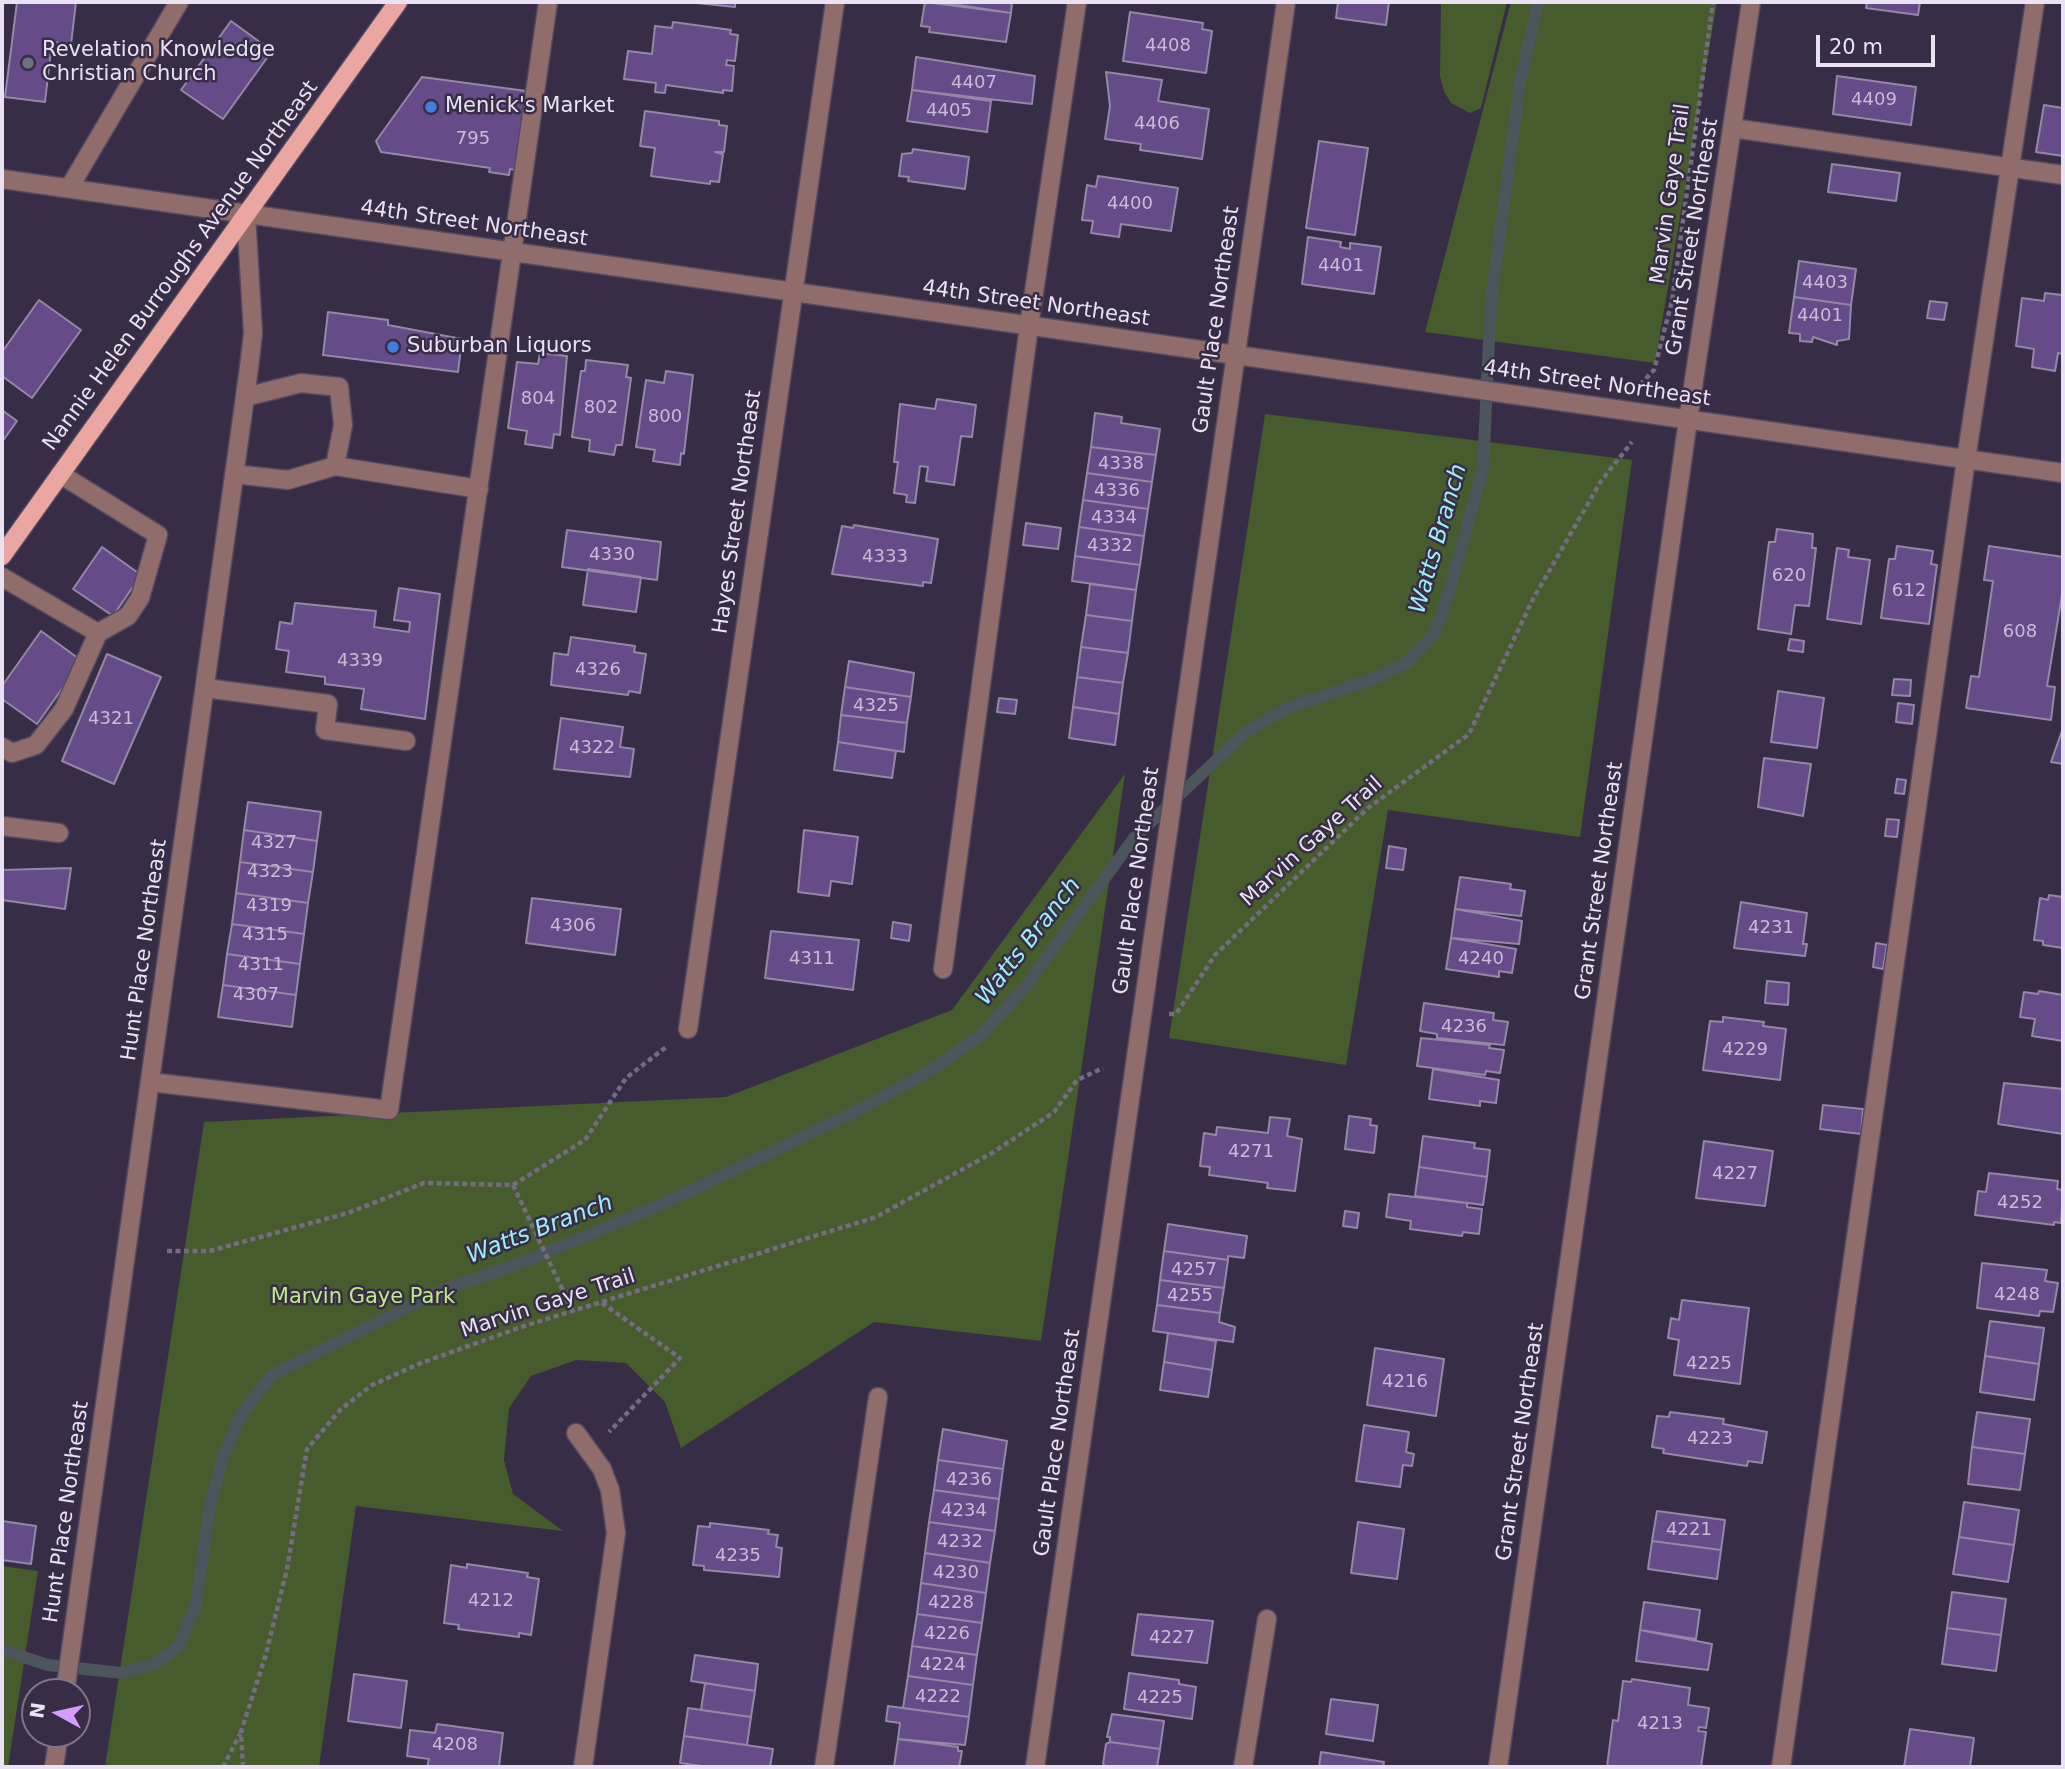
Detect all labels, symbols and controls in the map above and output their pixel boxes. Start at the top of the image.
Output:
scale bar [1820,21,1939,65]
house number: 4408 [1145,35,1191,57]
text: 20 m [1829,35,1883,59]
place label: Revelation Knowledge Christian Church [42,38,275,88]
marker: Revelation Knowledge Christian Church [20,55,36,71]
house number: 4407 [951,72,997,94]
street label: Nannie Helen Burroughs Avenue Northeast [38,76,324,456]
house number: 4409 [1851,89,1897,111]
place label: Menick's Market [445,94,614,120]
marker: Menick's Market [423,99,439,115]
house number: 4405 [926,100,972,122]
street label: Marvin Gaye Trail [1646,102,1696,286]
house number: 4406 [1134,113,1180,135]
street label: Grant Street Northeast [1662,116,1724,358]
house number: 795 [456,128,490,150]
house number: 4400 [1107,193,1153,215]
street label: 44th Street Northeast [359,196,589,252]
street label: Gault Place Northeast [1189,205,1245,435]
house number: 4401 [1318,255,1364,277]
house number: 4403 [1802,272,1848,294]
street label: 44th Street Northeast [921,276,1151,332]
house number: 4401 [1797,305,1843,327]
place label: Suburban Liquors [407,334,592,360]
marker: Suburban Liquors [385,339,401,355]
street label: 44th Street Northeast [1482,356,1712,412]
house number: 804 [521,388,555,410]
street label: Hayes Street Northeast [708,389,768,635]
house number: 802 [584,397,618,419]
house number: 800 [648,406,682,428]
house number: 4338 [1098,453,1144,475]
water label: Watts Branch [1405,461,1473,617]
house number: 4336 [1094,480,1140,502]
house number: 4334 [1091,507,1137,529]
house number: 4332 [1087,535,1133,557]
house number: 4330 [589,544,635,566]
house number: 4333 [862,546,908,568]
house number: 620 [1772,565,1806,587]
house number: 612 [1892,580,1926,602]
house number: 608 [2003,621,2037,643]
house number: 4339 [337,650,383,672]
house number: 4326 [575,659,621,681]
house number: 4325 [853,695,899,717]
house number: 4321 [88,708,134,730]
house number: 4322 [569,737,615,759]
street label: Grant Street Northeast [1571,760,1629,1002]
street label: Gault Place Northeast [1109,766,1165,996]
street label: Marvin Gaye Trail [1236,772,1388,912]
house number: 4327 [251,832,297,854]
street label: Hunt Place Northeast [117,838,173,1062]
house number: 4323 [247,861,293,883]
water label: Watts Branch [971,873,1087,1011]
house number: 4319 [246,895,292,917]
house number: 4306 [550,915,596,937]
house number: 4231 [1748,917,1794,939]
house number: 4315 [242,924,288,946]
house number: 4311 [789,948,835,970]
house number: 4240 [1458,948,1504,970]
house number: 4311 [238,954,284,976]
house number: 4307 [233,984,279,1006]
house number: 4236 [1441,1016,1487,1038]
house number: 4229 [1722,1039,1768,1061]
house number: 4271 [1228,1141,1274,1163]
house number: 4227 [1712,1163,1758,1185]
water label: Watts Branch [463,1190,617,1270]
house number: 4252 [1997,1192,2043,1214]
house number: 4257 [1171,1259,1217,1281]
street label: Marvin Gaye Trail [458,1264,638,1344]
house number: 4248 [1994,1284,2040,1306]
park label: Marvin Gaye Park [271,1285,455,1311]
house number: 4255 [1167,1285,1213,1307]
street label: Grant Street Northeast [1492,1321,1550,1563]
street label: Gault Place Northeast [1030,1328,1086,1558]
house number: 4225 [1686,1353,1732,1375]
house number: 4216 [1382,1371,1428,1393]
street label: Hunt Place Northeast [39,1400,95,1624]
house number: 4223 [1687,1428,1733,1450]
house number: 4236 [946,1469,992,1491]
house number: 4234 [941,1500,987,1522]
house number: 4221 [1666,1519,1712,1541]
house number: 4232 [937,1531,983,1553]
house number: 4235 [715,1545,761,1567]
house number: 4230 [933,1562,979,1584]
house number: 4212 [468,1590,514,1612]
house number: 4228 [928,1592,974,1614]
house number: 4226 [924,1623,970,1645]
house number: 4227 [1149,1627,1195,1649]
house number: 4224 [920,1654,966,1676]
north arrow [21,1678,91,1748]
house number: 4222 [915,1686,961,1708]
house number: 4225 [1137,1687,1183,1709]
text: N [25,1701,49,1720]
house number: 4213 [1637,1713,1683,1735]
house number: 4208 [432,1734,478,1756]

